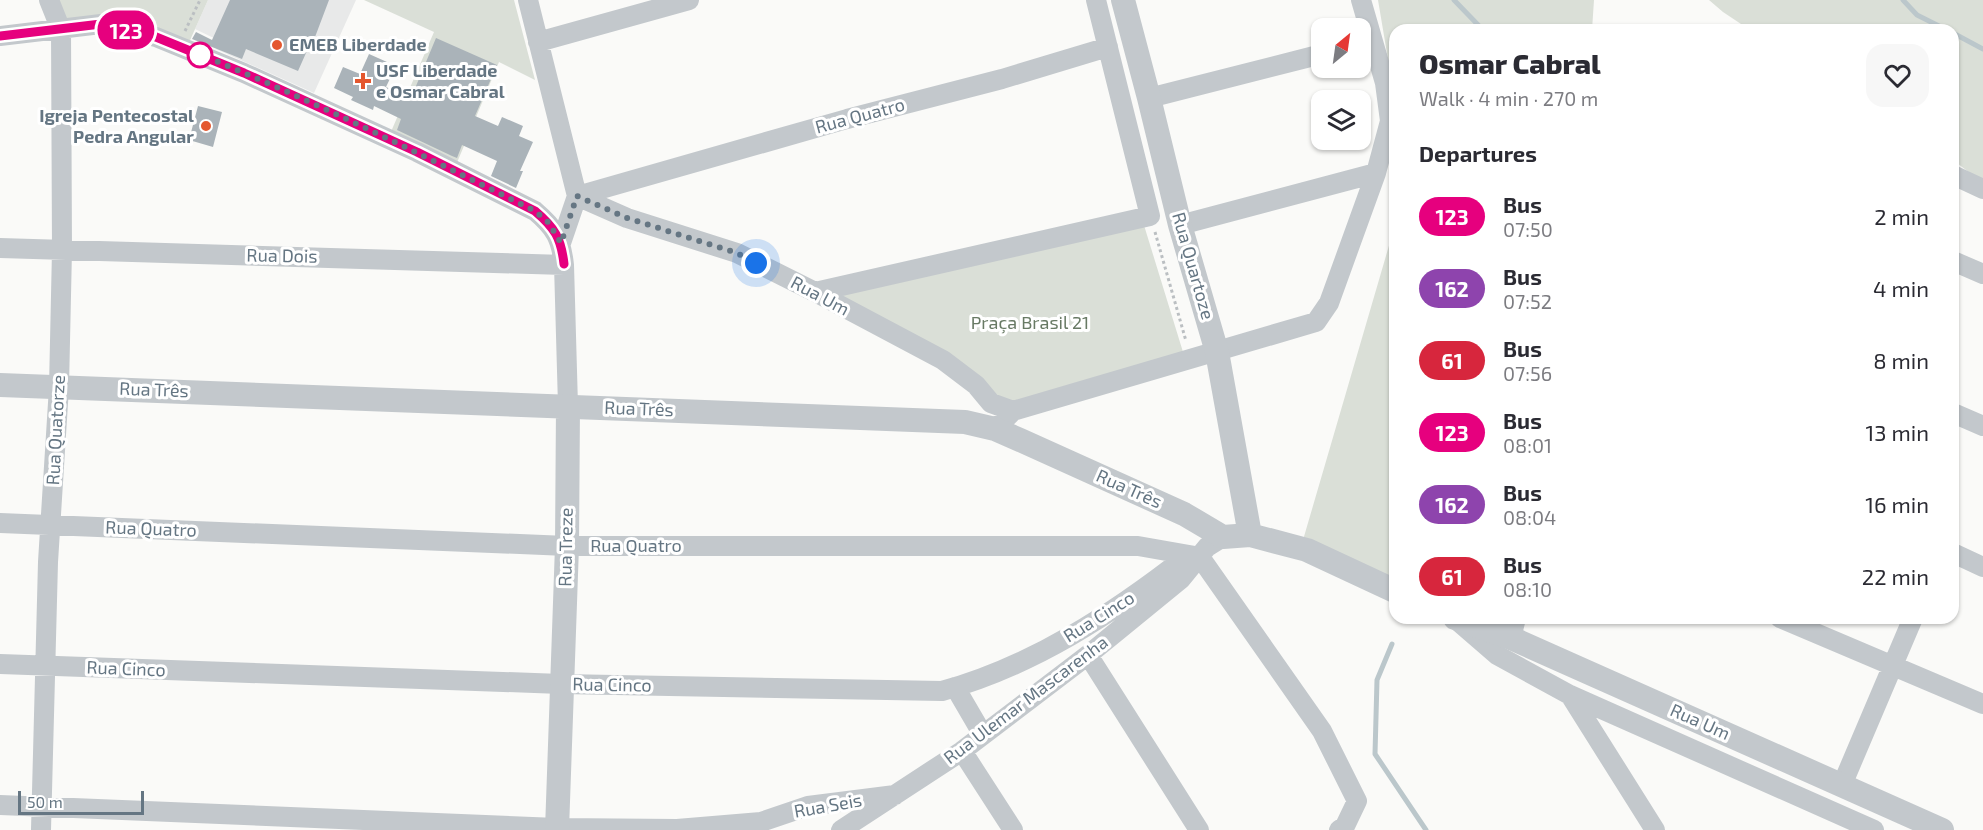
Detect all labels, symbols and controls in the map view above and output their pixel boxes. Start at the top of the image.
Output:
line badge: 123 [92,10,160,50]
text: 123 [109,18,143,43]
north arrow [1311,18,1371,78]
map controls [1311,18,1371,150]
place label: EMEB Liberdade [289,33,427,55]
marker: EMEB Liberdade [270,38,284,52]
unlabelled marker [187,42,213,68]
button: heart [1866,44,1929,107]
text: Osmar Cabral [1419,46,1601,80]
place label: USF Liberdade e Osmar Cabral [376,59,505,102]
marker: USF Liberdade e Osmar Cabral [354,72,372,90]
text: Walk · 4 min · 270 m [1419,86,1598,110]
button: layers [1311,90,1371,150]
street label: Rua Quatro [813,93,907,138]
place label: Igreja Pentecostal Pedra Angular [39,104,194,147]
marker: Igreja Pentecostal Pedra Angular [199,119,213,133]
text: Departures [1419,140,1537,166]
text: Bus [1503,191,1542,217]
text: 2 min [1874,203,1929,229]
text: 123 [1435,204,1469,229]
street label: Rua Quartoze [1168,210,1220,322]
text: 07:50 [1503,217,1553,241]
street label: Rua Dois [246,243,318,267]
your location [741,248,771,278]
text: Bus [1503,263,1542,289]
street label: Rua Um [787,271,853,320]
text: 4 min [1873,275,1929,301]
text: 162 [1435,276,1469,301]
text: 07:52 [1503,289,1552,313]
park label: Praça Brasil 21 [971,311,1089,334]
text: Bus [1503,335,1542,361]
text: 8 min [1873,347,1929,373]
text: 61 [1441,348,1463,373]
text: 07:56 [1503,361,1552,385]
street label: Rua Quatorze [41,374,69,486]
street label: Rua Três [119,377,189,401]
street label: Rua Três [604,396,674,420]
text: Bus [1503,407,1542,433]
text: 13 min [1866,419,1929,445]
text: 123 [1435,420,1469,445]
text: 08:01 [1503,433,1552,457]
street label: Rua Três [1093,464,1166,512]
text: Bus [1503,479,1542,505]
text: 16 min [1865,491,1929,517]
text: 162 [1435,492,1469,517]
text: 08:04 [1503,505,1556,529]
street label: Rua Treze [553,507,577,587]
street label: Rua Quatro [105,515,197,541]
street label: Rua Quatro [590,534,682,556]
text: Bus [1503,551,1542,577]
text: 22 min [1862,563,1929,589]
text: 61 [1441,564,1463,589]
text: 08:10 [1503,577,1552,601]
street label: Rua Cinco [1059,586,1138,647]
street label: Rua Ulemar Mascarenha [939,630,1112,768]
street label: Rua Cinco [86,656,166,680]
street label: Rua Cinco [572,672,652,696]
street label: Rua Um [1667,698,1734,744]
scale bar [18,788,144,816]
street label: Rua Seis [792,788,864,822]
text: 50 m [27,792,63,811]

